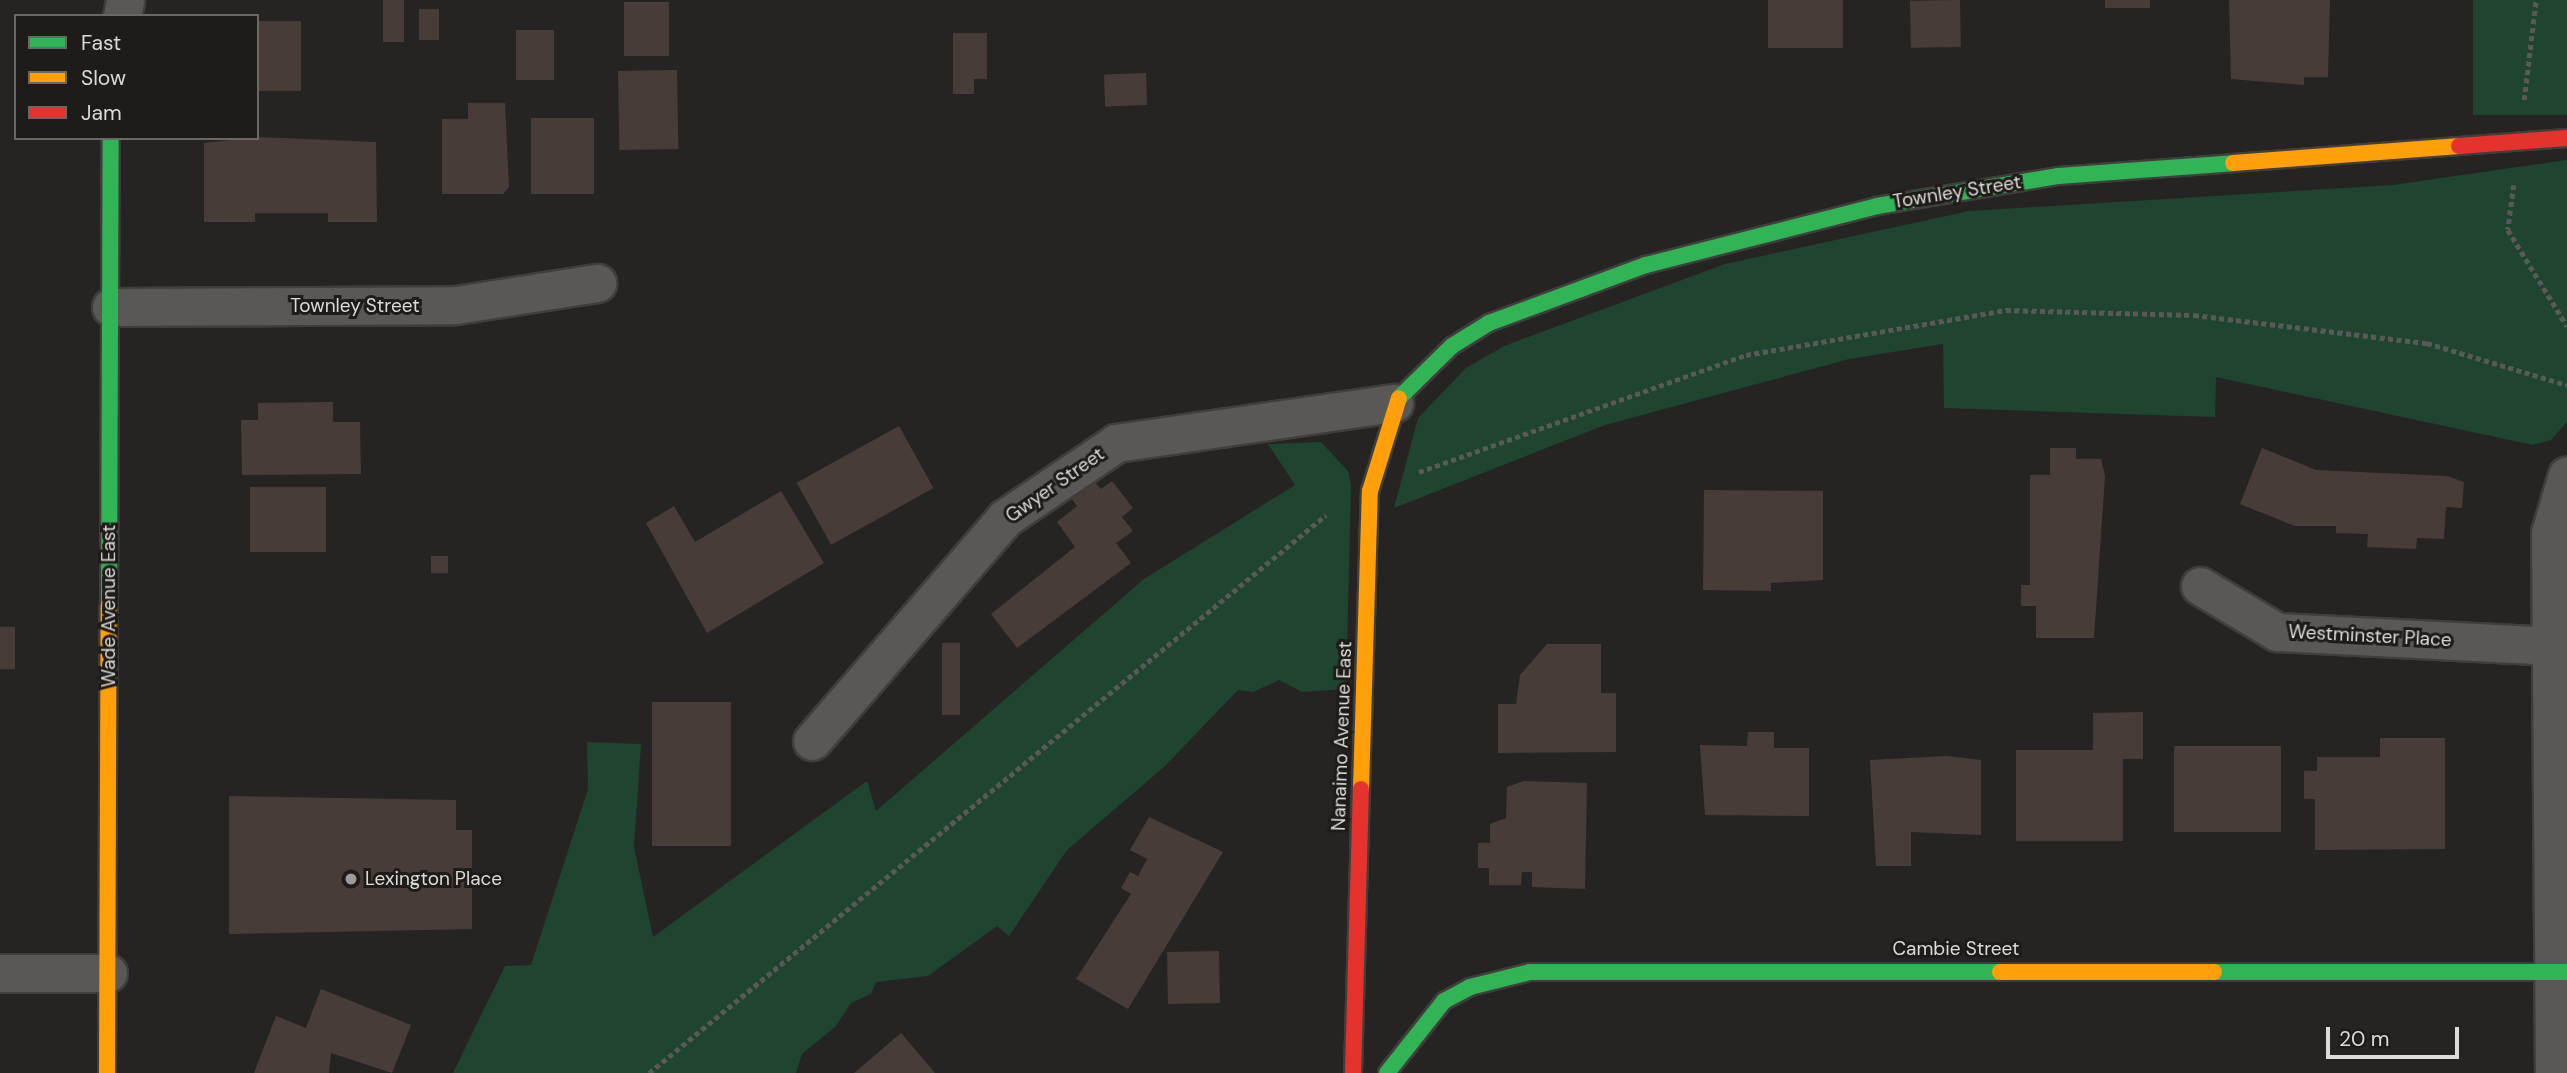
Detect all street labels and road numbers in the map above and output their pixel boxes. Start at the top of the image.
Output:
street label: Townley Street [1891,171,2023,213]
street label: Townley Street [290,295,420,317]
street label: Gwyer Street [1001,443,1109,527]
street label: Wade Avenue East [98,525,120,687]
street label: Westminster Place [2288,620,2452,652]
street label: Nanaimo Avenue East [1327,641,1357,831]
street label: Cambie Street [1892,938,2020,960]

